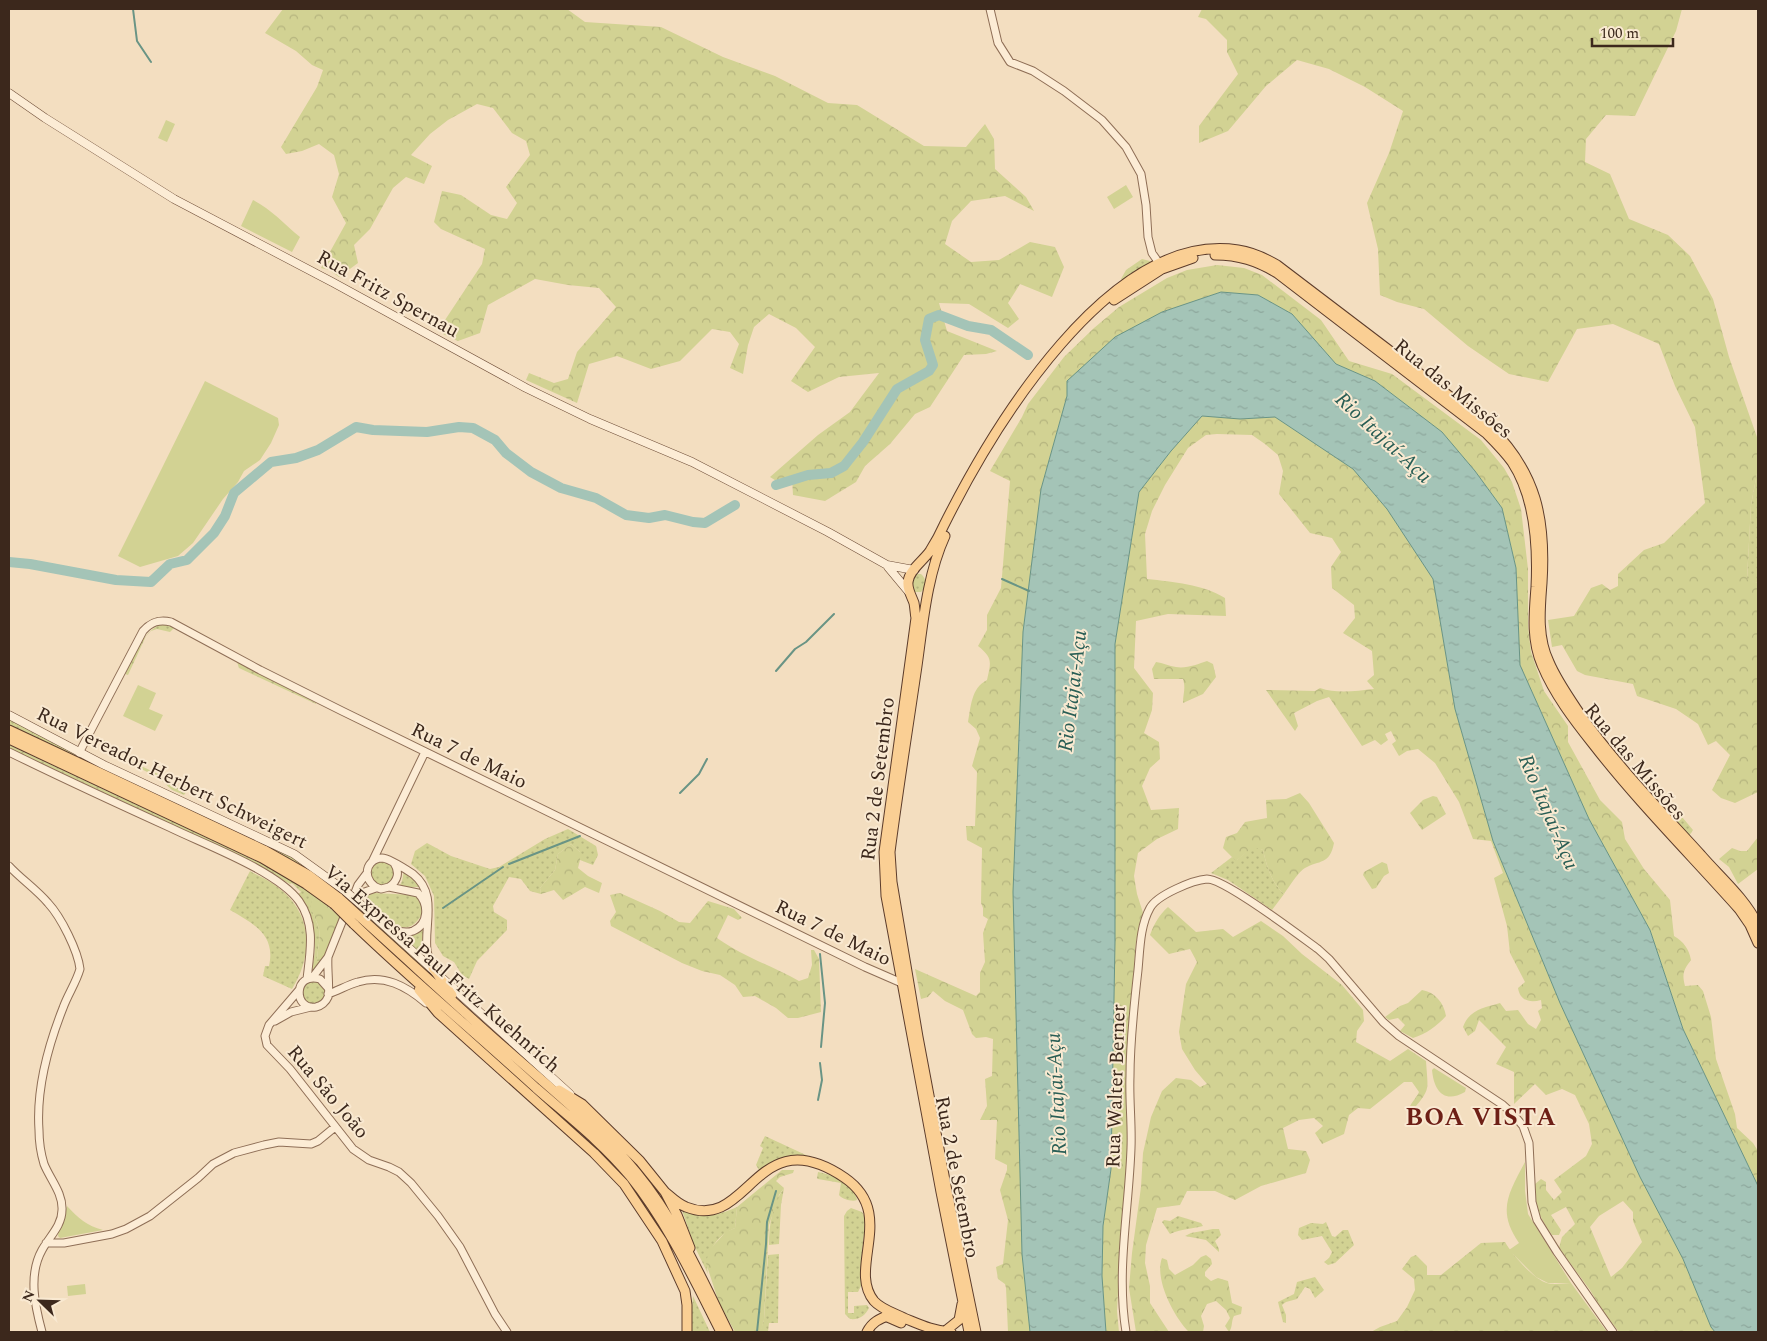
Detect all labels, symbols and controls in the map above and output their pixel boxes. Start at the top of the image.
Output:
scale bar [1592,15,1673,47]
text: 100 m [1600,22,1639,45]
street label: Rua Fritz Spernau [311,242,465,346]
street label: Rua das Missões [1387,332,1519,446]
water label: Rio Itajaí-Açu [1327,384,1439,492]
water label: Rio Itajaí-Açu [1050,628,1096,754]
street label: Rua 2 de Setembro [853,696,903,862]
street label: Rua das Missões [1577,697,1693,827]
street label: Rua Vereador Herbert Schweigert [31,699,313,857]
street label: Rua 7 de Maio [406,715,532,797]
water label: Rio Itajaí-Açu [1509,749,1587,875]
street label: Via Expressa Paul Fritz Kuehnrich [317,858,567,1080]
street label: Rua 7 de Maio [770,892,896,974]
street label: Rua Walter Berner [1098,1004,1134,1168]
water label: Rio Itajaí-Açu [1038,1032,1076,1156]
street label: Rua São João [280,1038,376,1146]
street label: Rua 2 de Setembro [927,1093,987,1261]
district label: BOA VISTA [1405,1099,1557,1137]
north arrow [15,1276,65,1326]
text: N [17,1287,40,1305]

